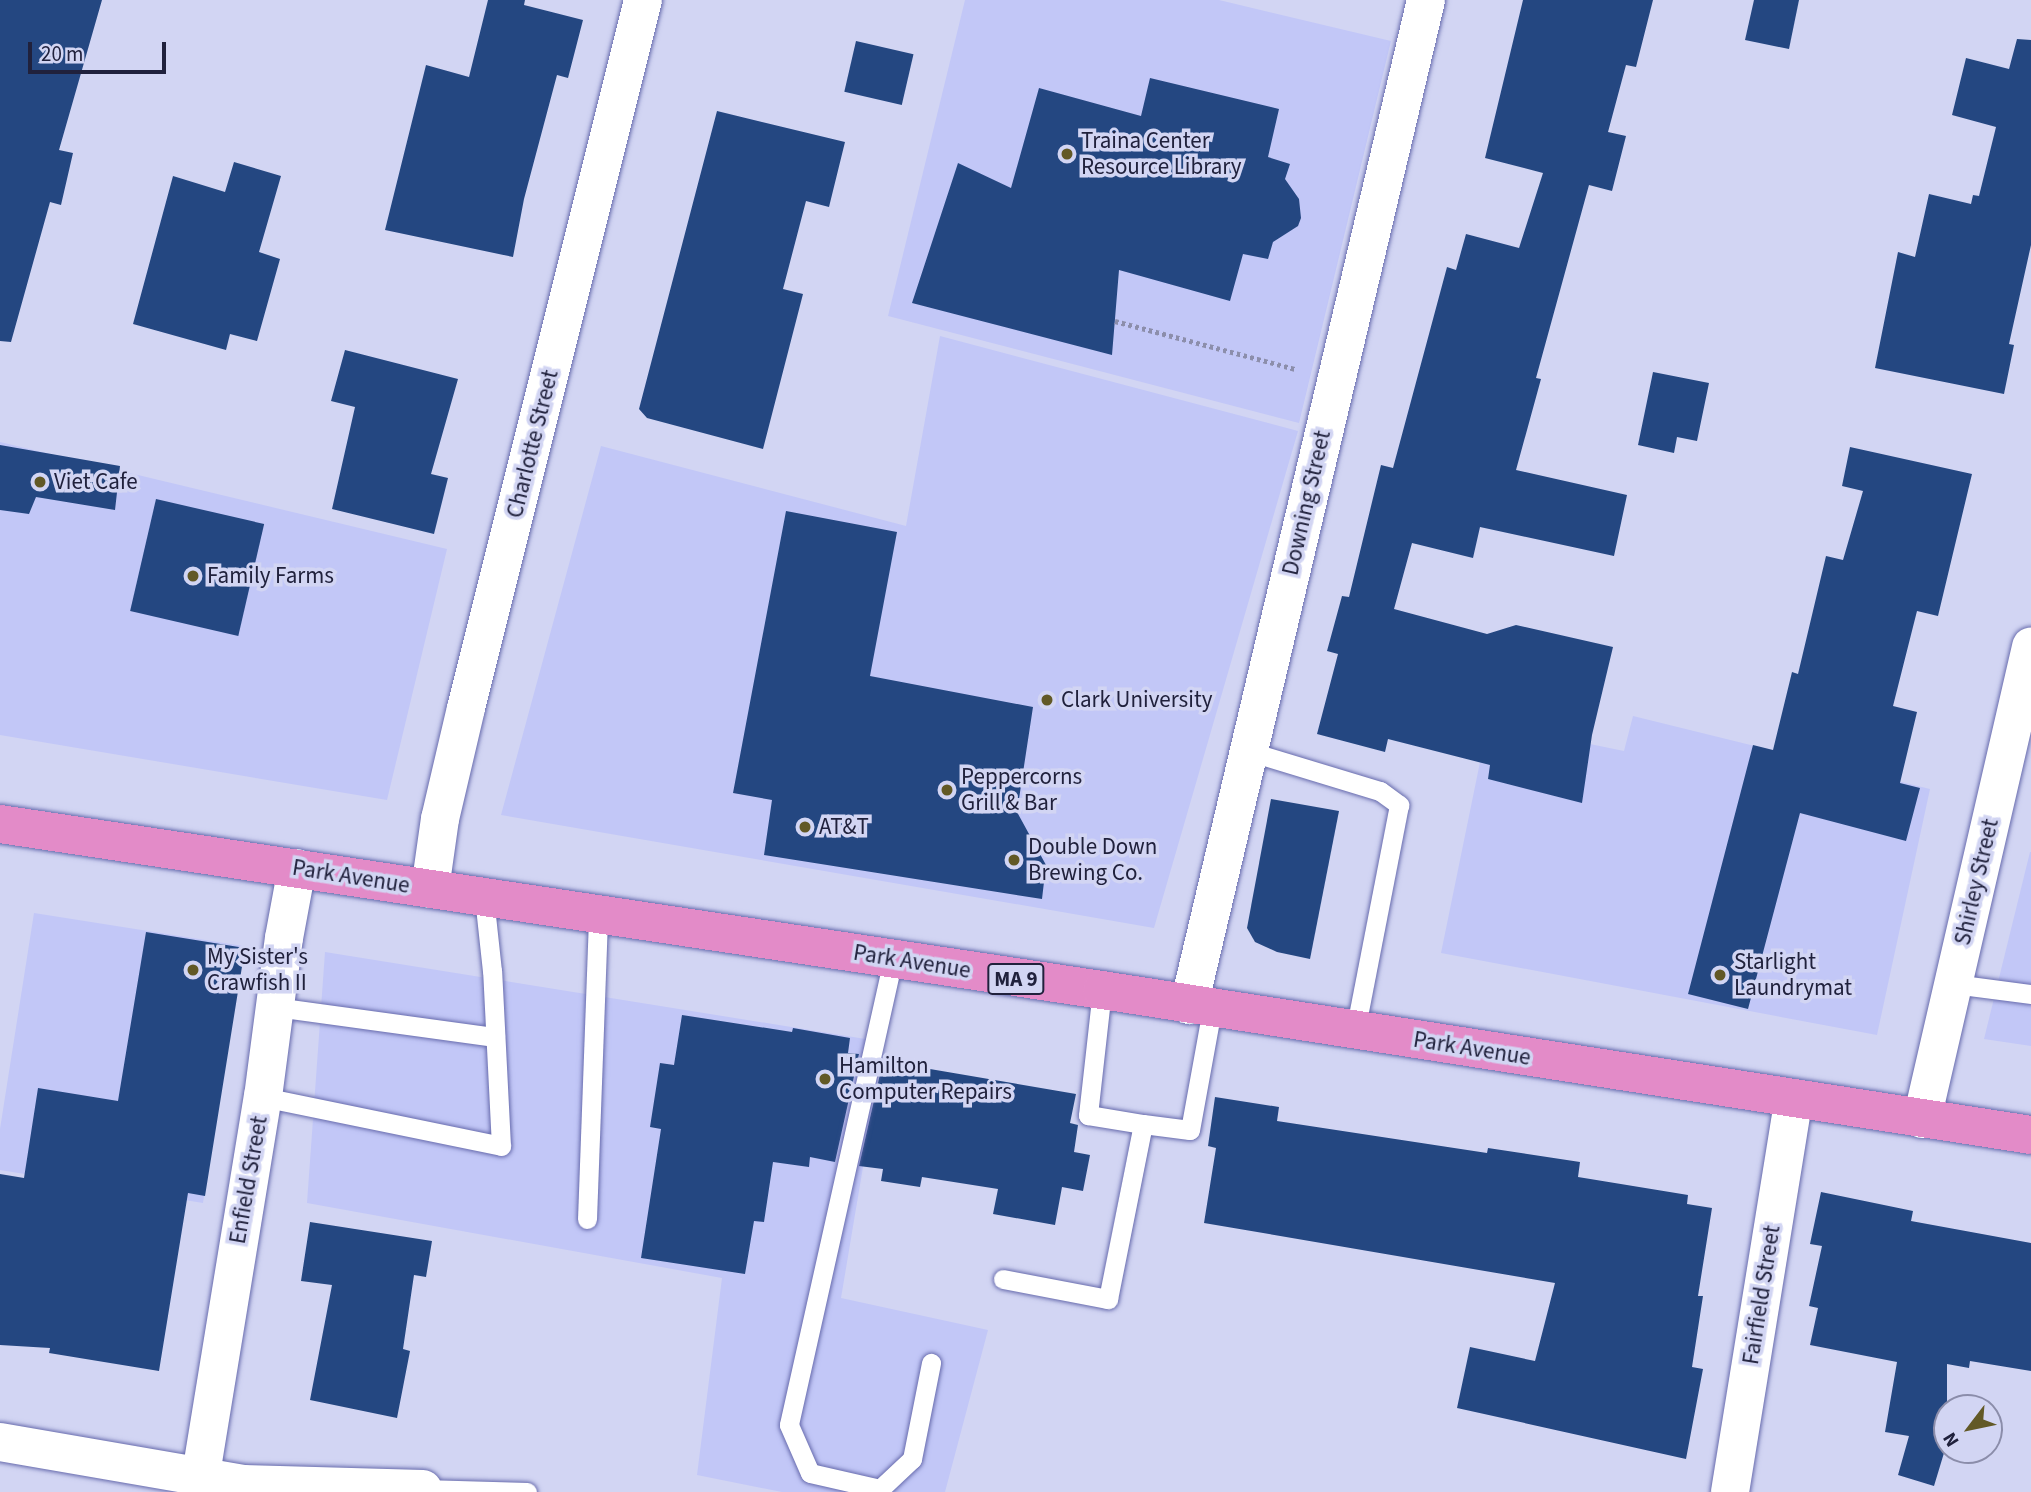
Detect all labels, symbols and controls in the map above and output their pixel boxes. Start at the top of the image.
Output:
scale bar [32,28,170,72]
text: 20 m [41,39,83,69]
place label: Traina Center Resource Library [1081,127,1242,181]
marker: Traina Center Resource Library [1059,146,1075,162]
street label: Charlotte Street [501,367,565,521]
street label: Downing Street [1277,428,1337,578]
place label: Viet Cafe [54,468,138,496]
marker: Viet Cafe [32,474,48,490]
place label: Family Farms [207,562,334,590]
marker: Family Farms [185,568,201,584]
place label: Clark University [1061,686,1212,714]
marker: Clark University [1039,692,1055,708]
place label: Peppercorns Grill & Bar [961,763,1082,817]
marker: Peppercorns Grill & Bar [939,782,955,798]
place label: AT&T [819,813,869,841]
street label: Shirley Street [1949,816,2005,948]
marker: AT&T [797,819,813,835]
place label: Double Down Brewing Co. [1028,833,1157,887]
marker: Double Down Brewing Co. [1006,852,1022,868]
street label: Park Avenue [290,854,412,900]
street label: Park Avenue [851,939,973,985]
place label: My Sister's Crawfish II [207,943,308,997]
place label: Starlight Laundrymat [1734,948,1852,1002]
marker: My Sister's Crawfish II [185,962,201,978]
road number: MA 9 [986,962,1046,996]
marker: Starlight Laundrymat [1712,967,1728,983]
street label: Park Avenue [1411,1026,1533,1072]
place label: Hamilton Computer Repairs [839,1052,1012,1106]
marker: Hamilton Computer Repairs [817,1071,833,1087]
street label: Enfield Street [224,1114,274,1246]
street label: Fairfield Street [1737,1223,1787,1367]
north arrow [1933,1394,2003,1464]
text: N [1937,1427,1966,1452]

